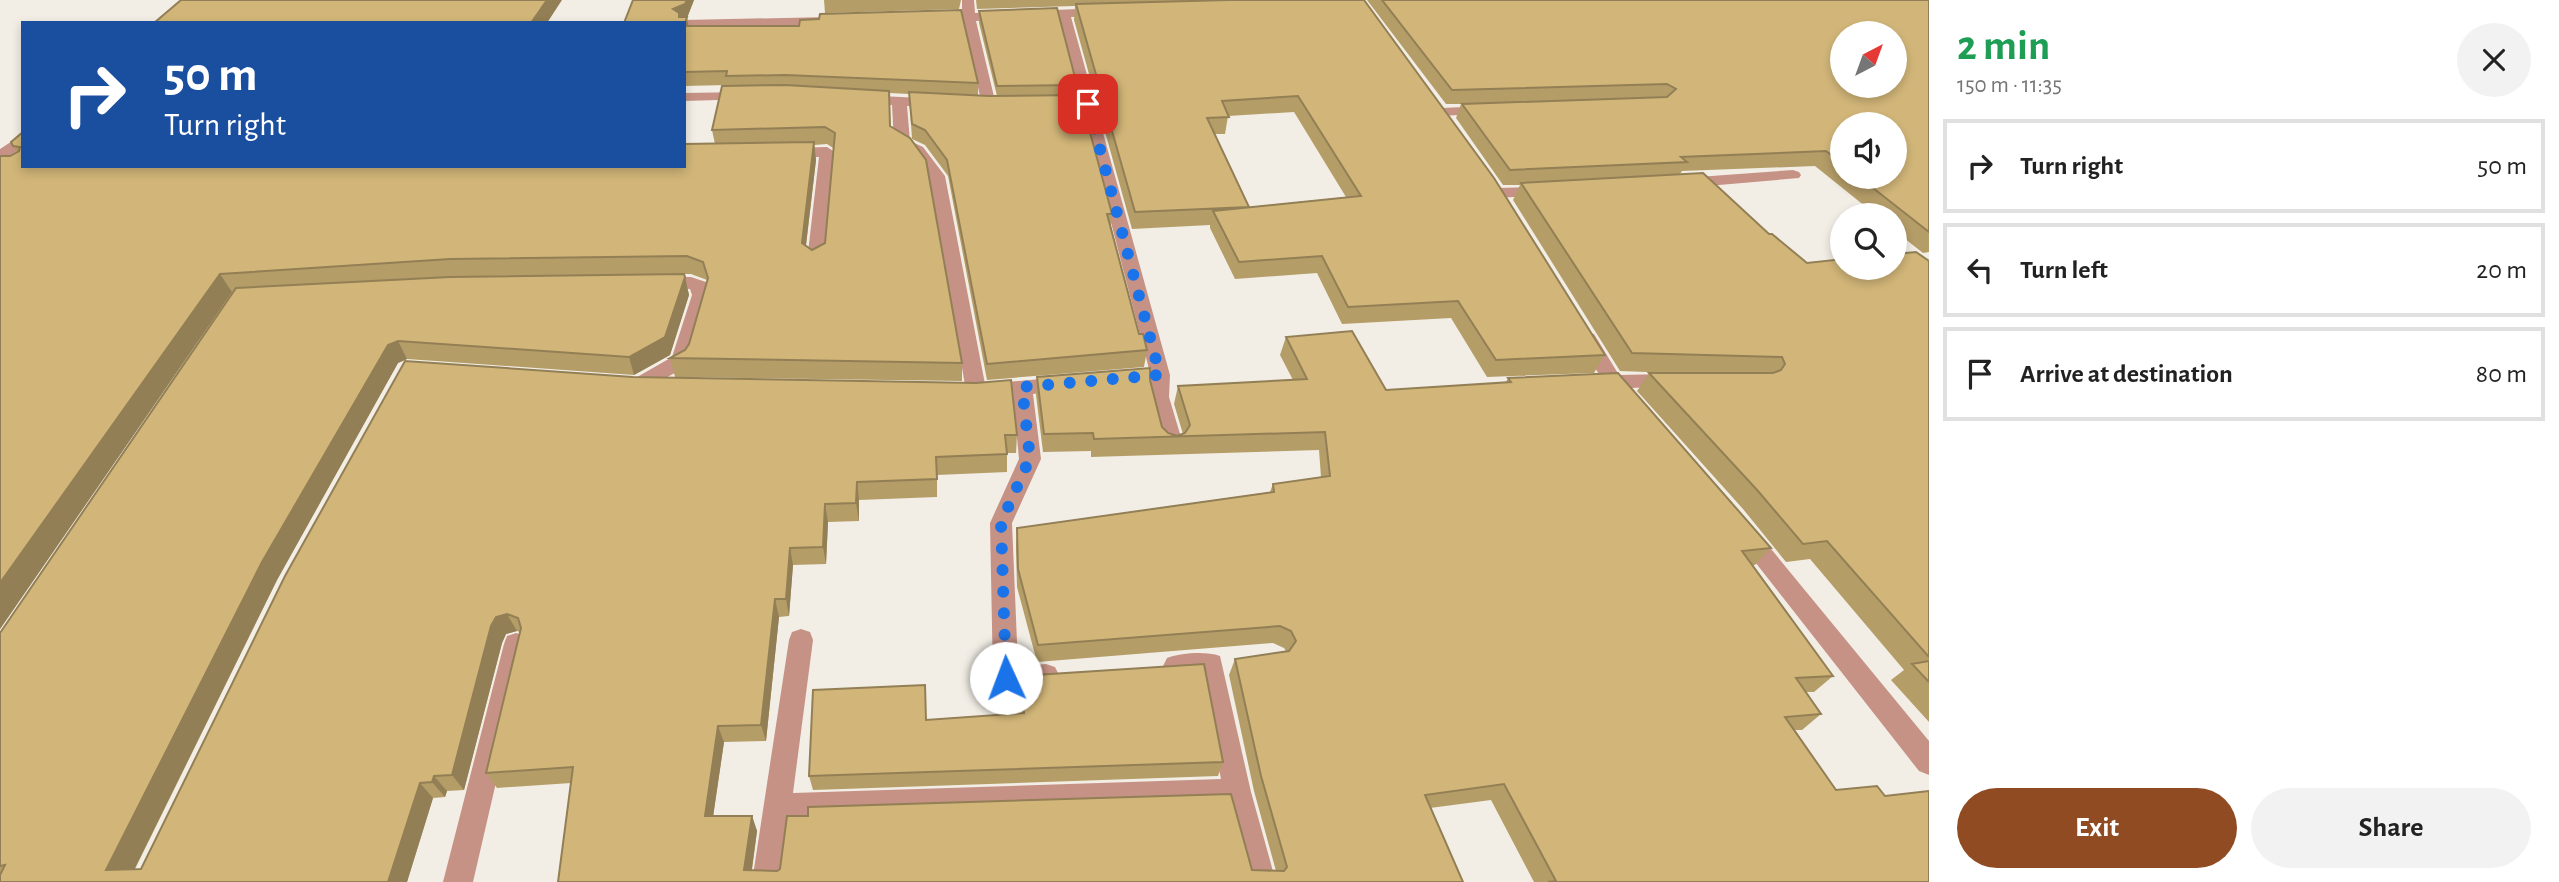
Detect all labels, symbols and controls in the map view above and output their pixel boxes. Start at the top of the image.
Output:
north arrow [1830,21,1908,98]
map controls [1830,21,1907,280]
button: close [2457,23,2531,97]
text: 2 min [1957,25,2050,67]
icon: right [49,49,140,140]
text: 50 m [164,51,258,100]
pin [1058,74,1118,134]
text: 150 m · 11:35 [1957,74,2062,97]
icon: arrive [1069,85,1107,123]
text: Turn right [164,109,286,141]
button: sound [1830,112,1907,189]
icon: right [1961,147,1999,185]
text: Turn right [2020,153,2123,179]
text: 50 m [2477,153,2527,179]
button: search [1830,203,1907,280]
icon: left [1961,251,1999,289]
text: Turn left [2020,257,2108,283]
text: 20 m [2476,257,2527,283]
icon: arrive [1961,355,1999,393]
text: Arrive at destination [2020,361,2233,387]
text: 80 m [2476,361,2527,387]
position arrow [969,641,1043,715]
button: Exit [1957,788,2237,868]
button: Share [2251,788,2531,868]

